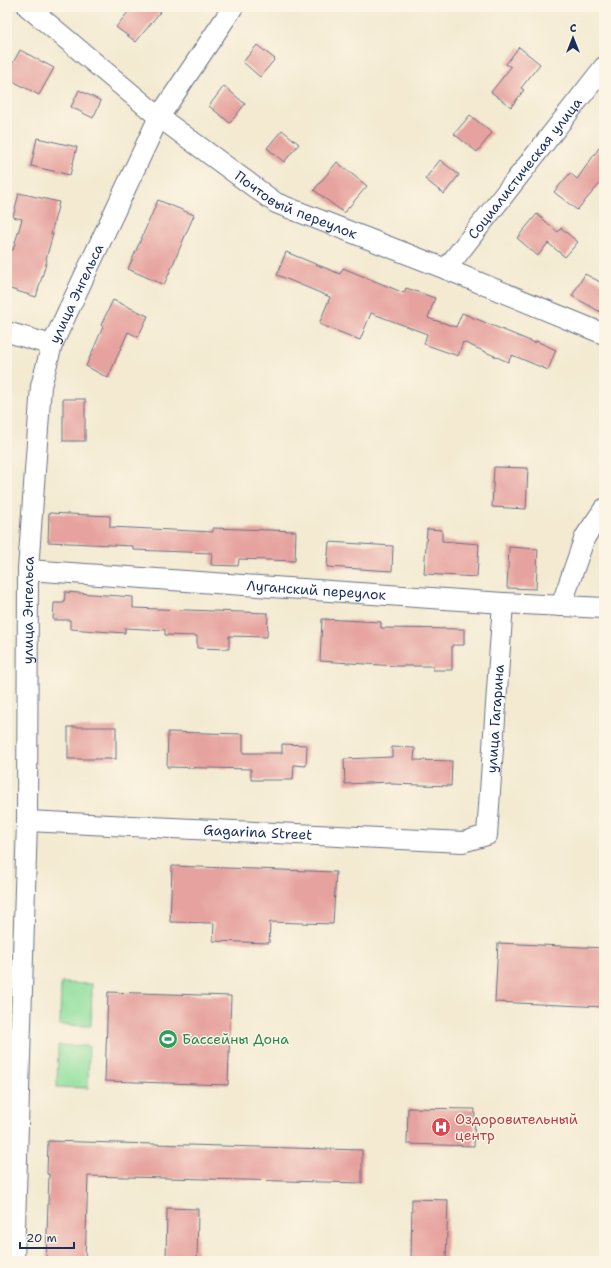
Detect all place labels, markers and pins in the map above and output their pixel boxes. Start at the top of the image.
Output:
sports icon: Бассейны Дона [157,1028,179,1050]
place label: Бассейны Дона [182,1030,289,1048]
place label: Оздоровительный центр [455,1110,578,1144]
hospital icon: Оздоровительный центр [430,1116,452,1138]

